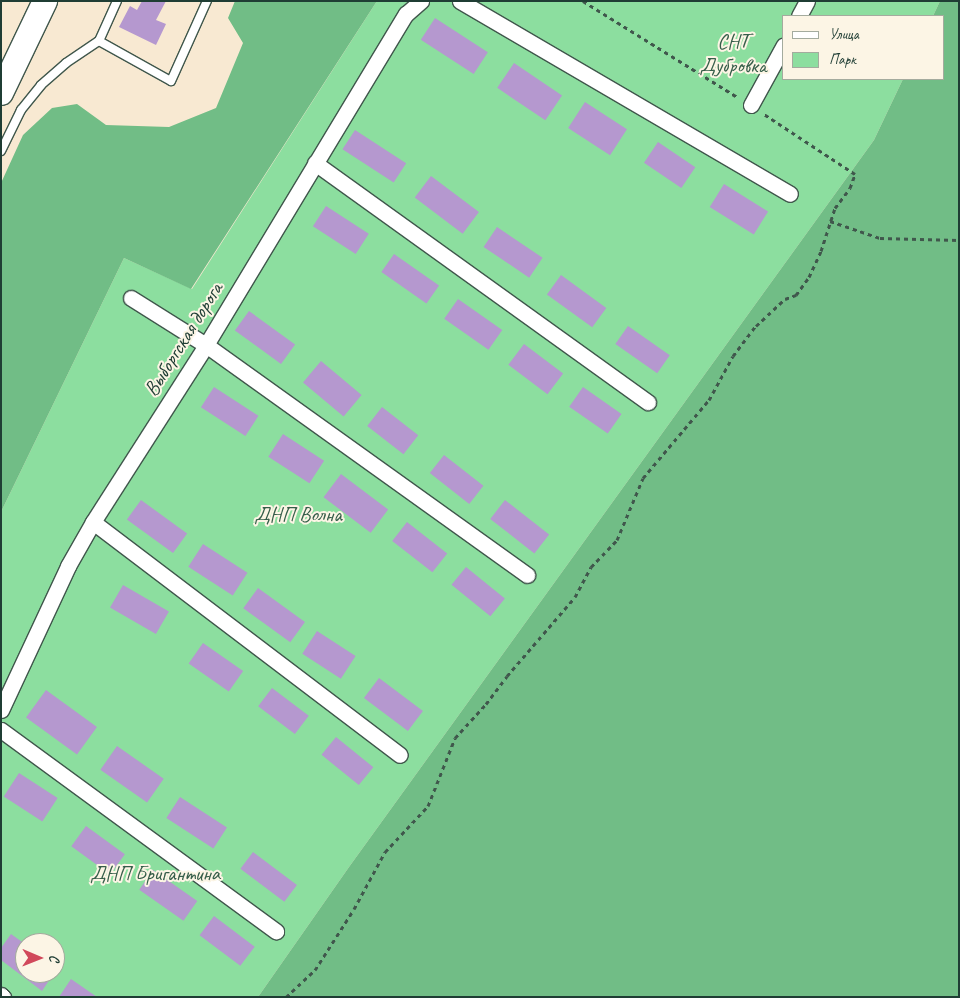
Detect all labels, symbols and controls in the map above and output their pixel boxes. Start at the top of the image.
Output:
legend [782,15,945,80]
text: Улица [829,25,859,44]
park label: СНТ Дубровка [700,28,766,78]
text: Парк [829,50,856,69]
street label: Выборгская дорога [138,278,228,400]
park label: ДНП Волна [254,501,342,527]
park label: ДНП Бригантина [90,860,220,886]
north arrow [15,933,65,983]
text: С [46,955,63,962]

